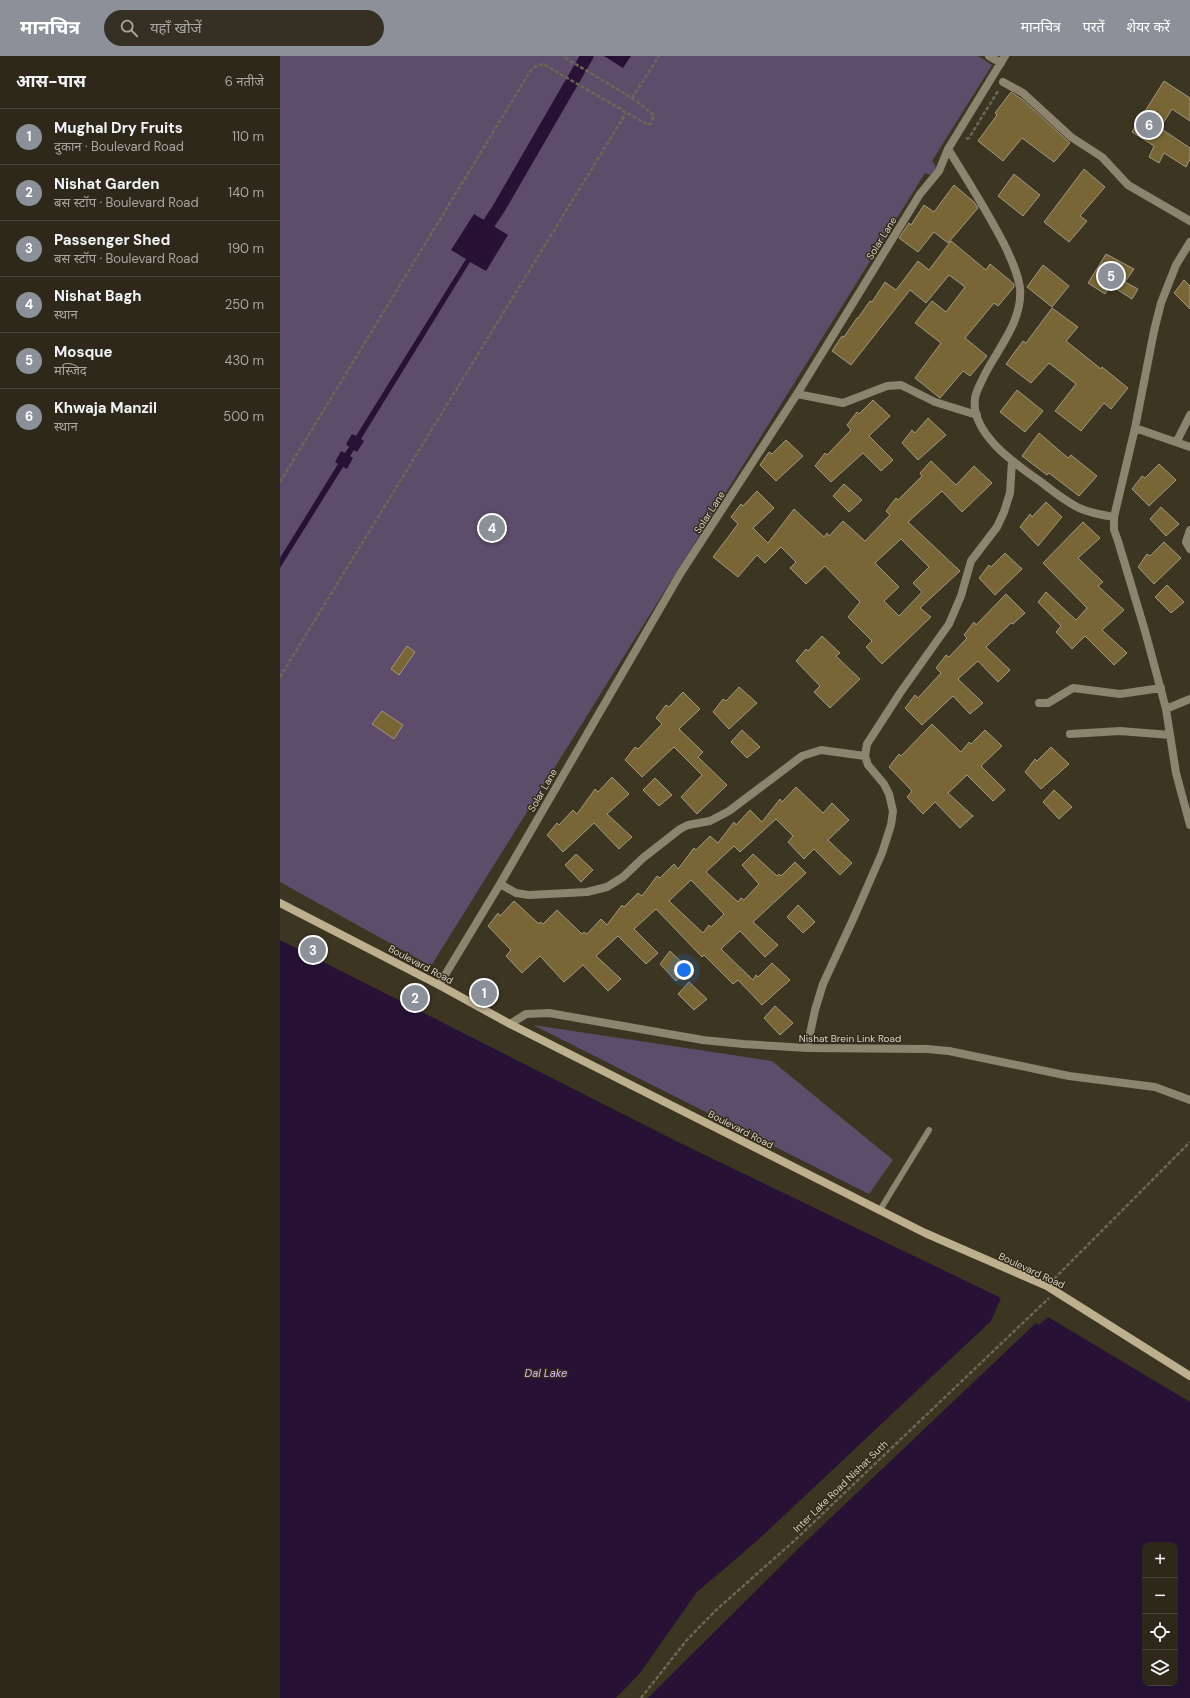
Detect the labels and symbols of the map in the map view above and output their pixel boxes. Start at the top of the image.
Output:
pin: 6 [1136,110,1162,140]
street label: Solar Lane [863,214,900,262]
pin: 5 [1098,261,1124,291]
street label: Solar Lane [691,488,728,536]
pin: 4 [479,513,505,543]
street label: Solar Lane [525,766,560,814]
pin: 3 [300,935,326,965]
street label: Boulevard Road [386,942,455,987]
your location [674,960,694,980]
pin: 1 [471,978,497,1008]
pin: 2 [402,983,428,1013]
street label: Nishat Brein Link Road [799,1032,901,1045]
street label: Boulevard Road [706,1107,776,1151]
street label: Boulevard Road [997,1249,1067,1291]
water label: Dal Lake [525,1366,567,1380]
street label: Inter Lake Road Nishat Suth [790,1437,891,1535]

